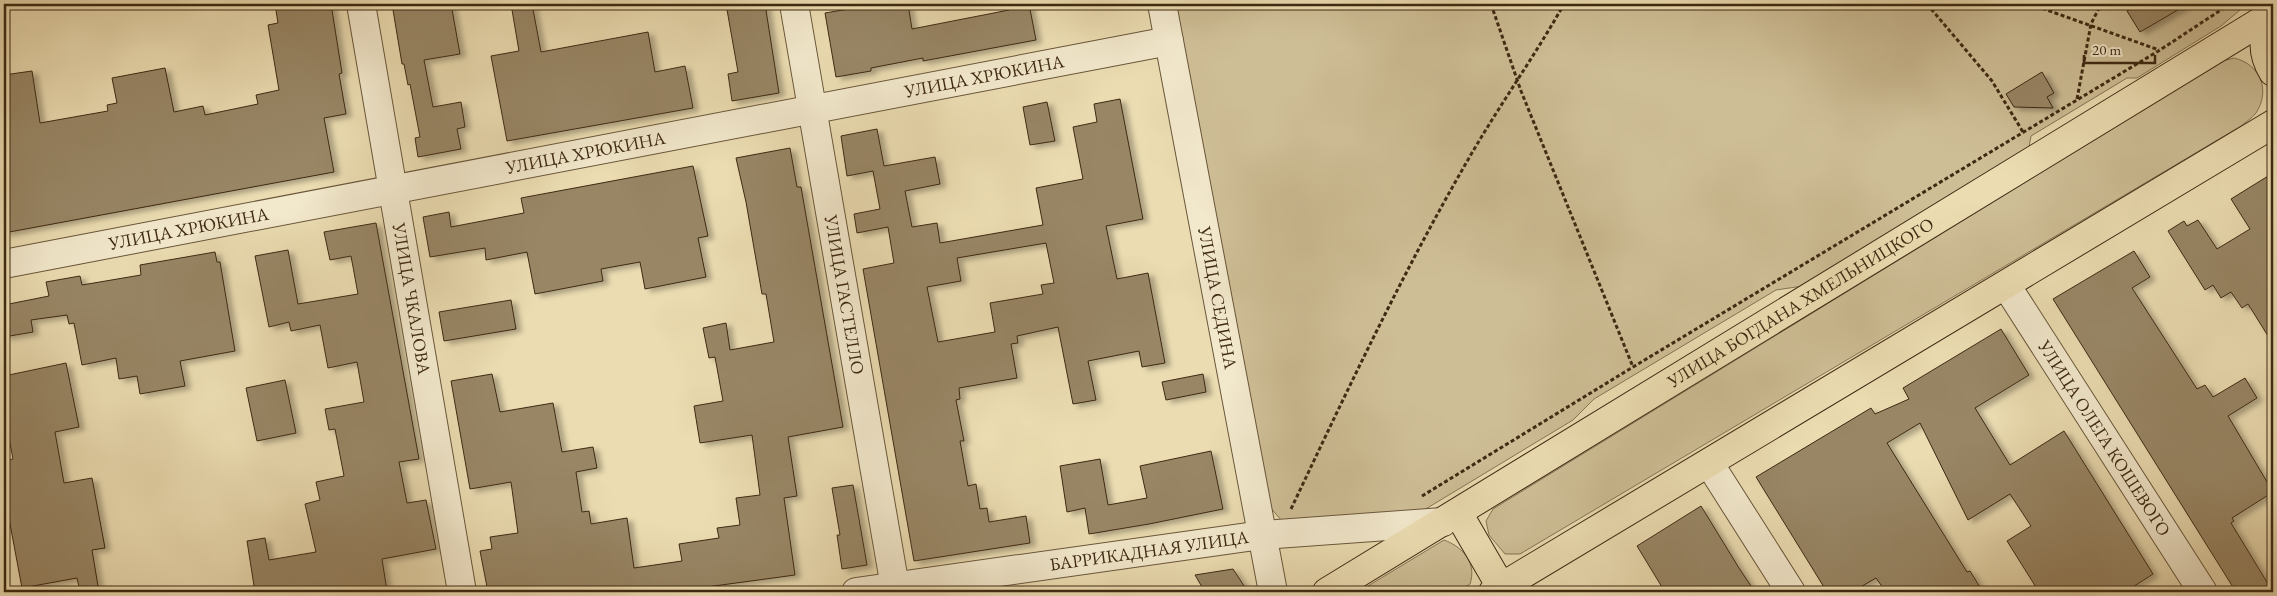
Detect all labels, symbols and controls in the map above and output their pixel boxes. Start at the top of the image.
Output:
scale bar [2084,32,2156,64]
text: 20 m [2092,40,2121,59]
street label: УЛИЦА ХРЮКИНА [901,49,1066,103]
street label: УЛИЦА ХРЮКИНА [503,126,668,179]
street label: УЛИЦА ХРЮКИНА [106,202,271,255]
street label: УЛИЦА ГАСТЕЛЛО [820,212,870,376]
street label: УЛИЦА БОГДАНА ХМЕЛЬНИЦКОГО [1662,212,1938,393]
street label: УЛИЦА ЧКАЛОВА [388,220,437,377]
street label: УЛИЦА СЕДИНА [1193,223,1243,371]
street label: УЛИЦА ОЛЕГА КОШЕВОГО [2033,335,2176,540]
street label: БАРРИКАДНАЯ УЛИЦА [1048,525,1251,576]

